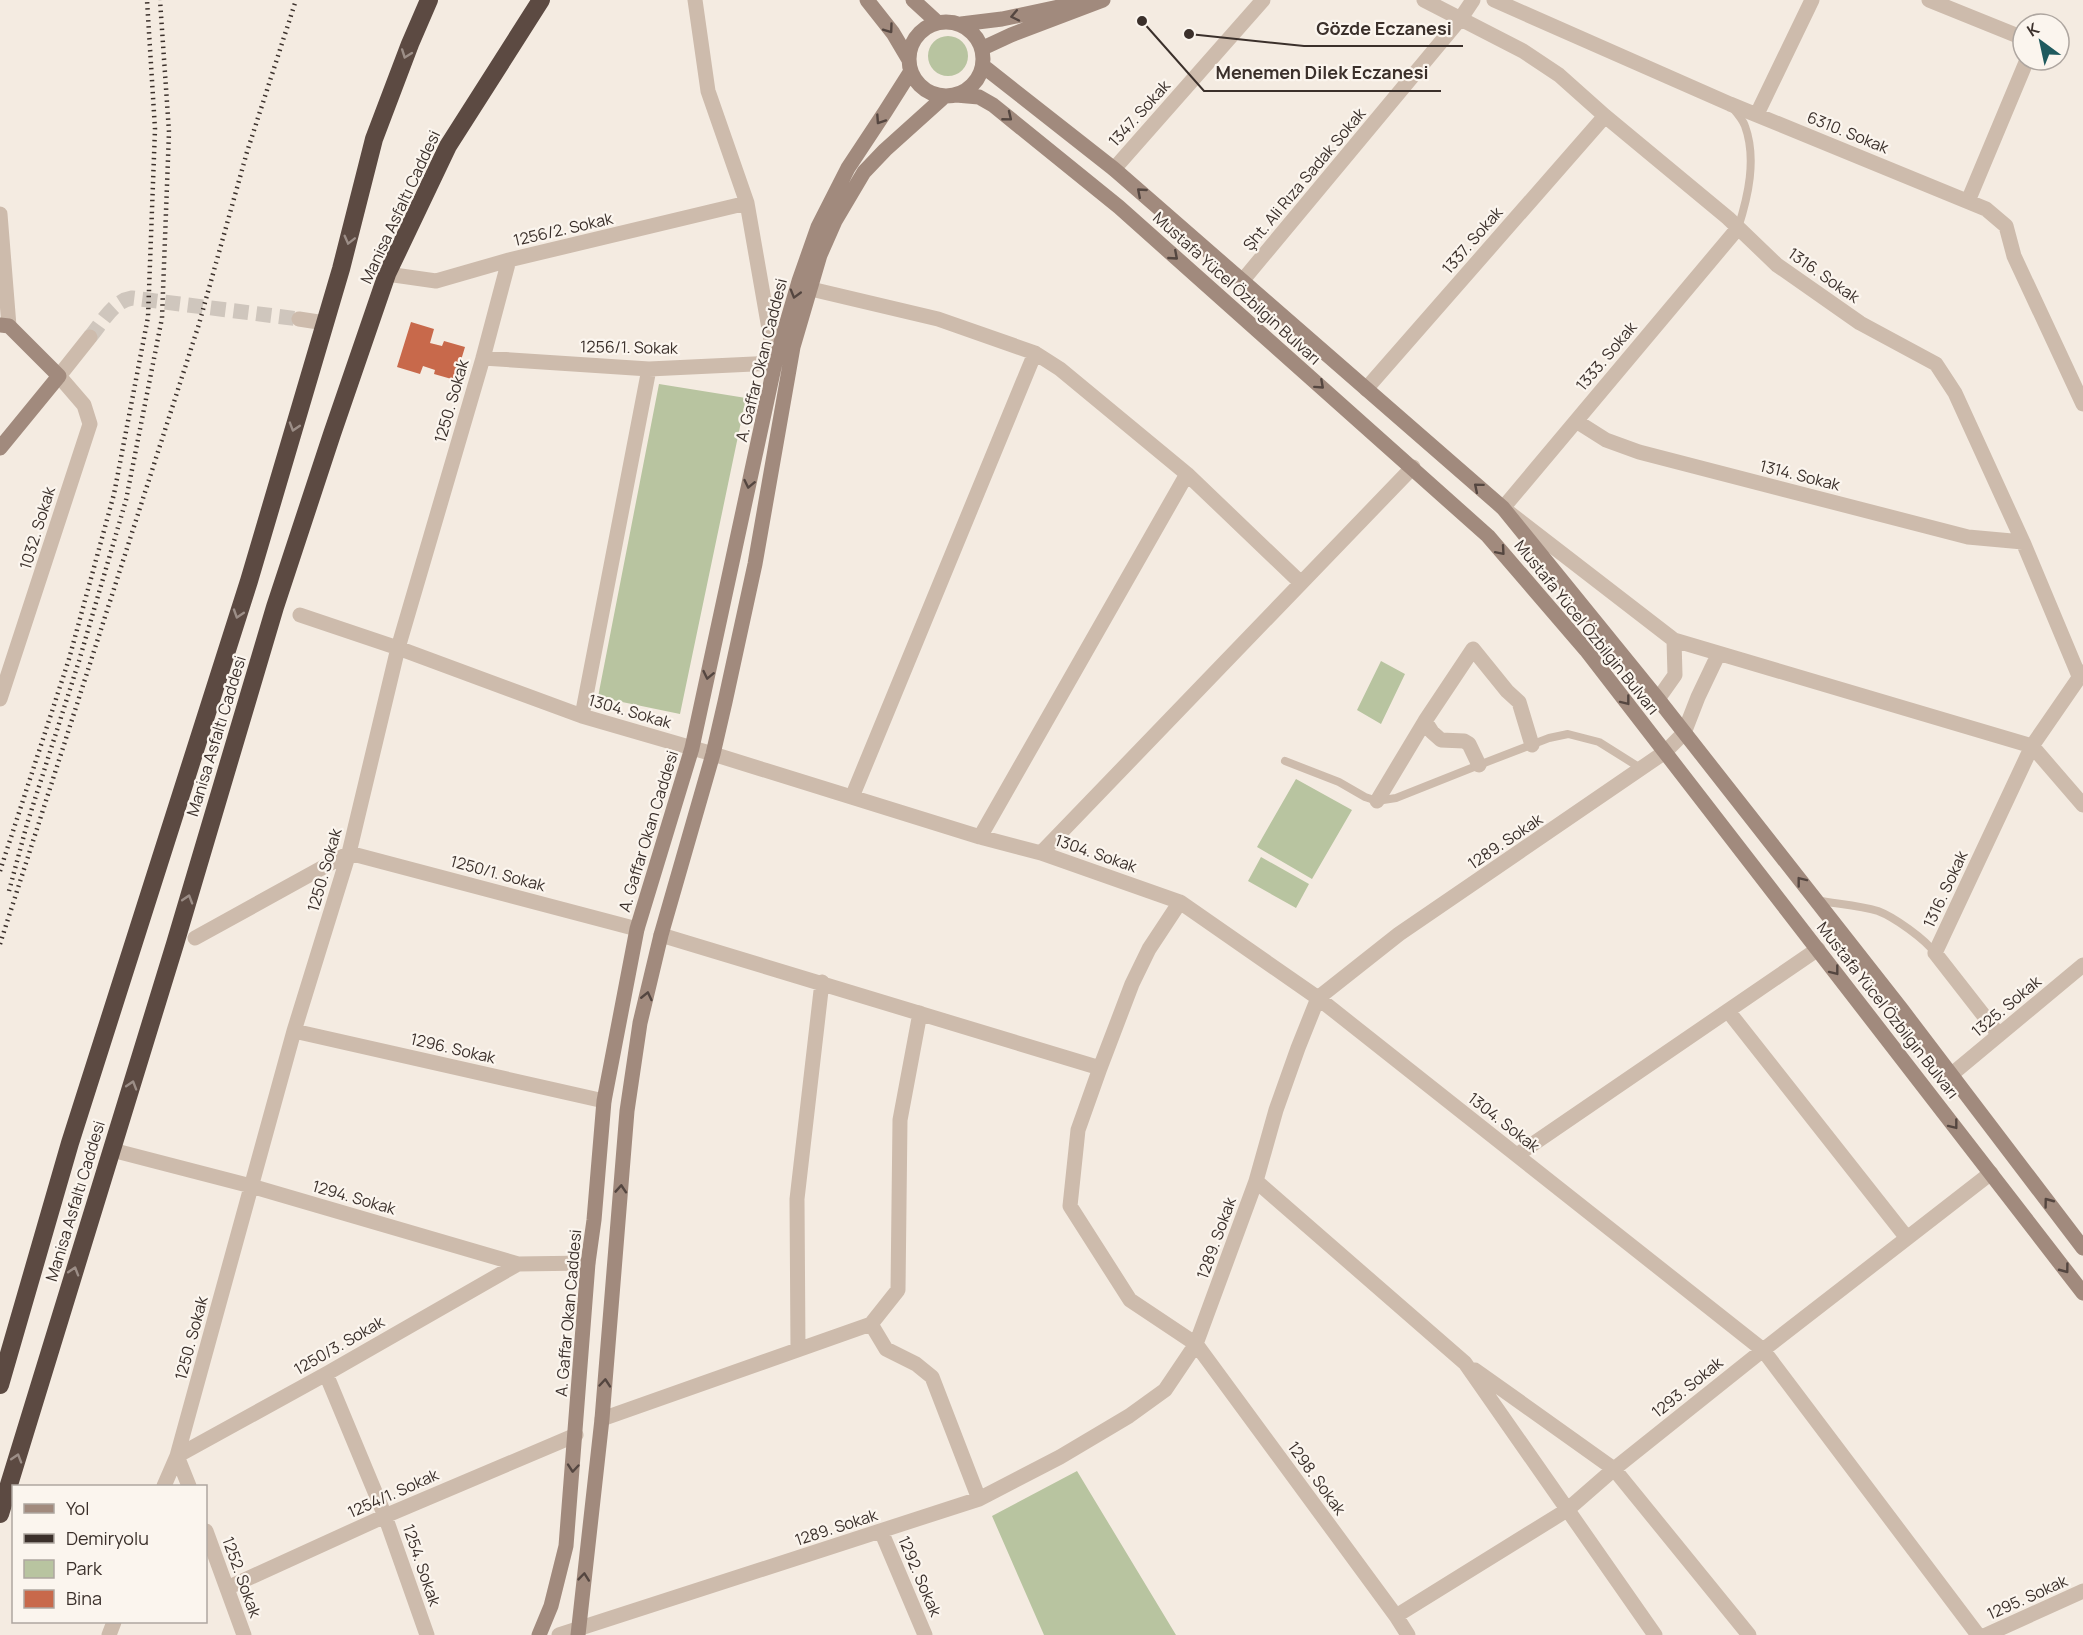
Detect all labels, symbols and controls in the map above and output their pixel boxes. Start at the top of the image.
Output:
one-way arrow [1010,9,1020,22]
callout: Gözde Eczanesi [1304,10,1463,46]
north arrow [2011,12,2071,72]
text: Gözde Eczanesi [1316,16,1452,40]
text: K [2022,17,2044,41]
one-way arrow [882,22,893,33]
one-way arrow [401,48,413,59]
callout: Menemen Dilek Eczanesi [1204,55,1441,91]
text: Menemen Dilek Eczanesi [1216,60,1428,84]
street label: 1347. Sokak [1103,74,1176,151]
street label: Şht. Ali Rıza Sadak Sokak [1238,102,1371,255]
street label: 6310. Sokak [1804,106,1893,159]
one-way arrow [1001,110,1012,121]
one-way arrow [876,114,887,125]
street label: Manisa Asfaltı Caddesi [355,127,445,287]
one-way arrow [1137,188,1148,199]
street label: 1337. Sokak [1437,201,1508,278]
street label: 1256/2. Sokak [511,207,616,251]
street label: Mustafa Yücel Özbilgin Bulvarı [1148,207,1326,369]
one-way arrow [343,235,356,245]
street label: 1316. Sokak [1784,242,1865,308]
one-way arrow [1167,248,1178,259]
street label: A. Gaffar Okan Caddesi [730,276,792,444]
one-way arrow [790,289,802,299]
street label: 1333. Sokak [1571,316,1642,395]
street label: 1256/1. Sokak [580,335,679,359]
street label: 1250. Sokak [429,356,474,445]
one-way arrow [1313,378,1324,389]
one-way arrow [289,421,301,432]
street label: 1314. Sokak [1758,454,1843,496]
one-way arrow [743,479,756,489]
street label: 1032. Sokak [14,483,60,572]
one-way arrow [1474,483,1485,494]
street label: Mustafa Yücel Özbilgin Bulvarı [1510,535,1664,719]
one-way arrow [1494,544,1505,555]
one-way arrow [233,608,246,619]
street label: Manisa Asfaltı Caddesi [181,653,251,819]
one-way arrow [702,669,715,679]
street label: 1304. Sokak [586,689,675,734]
one-way arrow [1618,694,1629,705]
street label: A. Gaffar Okan Caddesi [613,748,683,914]
street label: 1289. Sokak [1463,807,1548,874]
street label: 1250. Sokak [302,825,347,914]
street label: 1304. Sokak [1052,829,1141,878]
street label: 1316. Sokak [1918,846,1973,931]
street label: 1250/1. Sokak [448,850,549,897]
one-way arrow [1797,876,1808,887]
one-way arrow [181,894,193,905]
street label: Mustafa Yücel Özbilgin Bulvarı [1812,917,1964,1103]
one-way arrow [1828,964,1839,975]
street label: 1325. Sokak [1966,970,2046,1042]
one-way arrow [639,991,652,1001]
street label: 1296. Sokak [408,1028,499,1069]
one-way arrow [125,1080,137,1091]
street label: 1304. Sokak [1464,1087,1545,1158]
street label: Manisa Asfaltı Caddesi [40,1118,110,1284]
one-way arrow [1947,1119,1958,1130]
street label: 1294. Sokak [310,1175,399,1220]
one-way arrow [615,1184,628,1193]
street label: 1289. Sokak [1191,1193,1241,1282]
one-way arrow [2044,1197,2055,1208]
street label: A. Gaffar Okan Caddesi [550,1229,586,1397]
one-way arrow [2058,1263,2069,1274]
one-way arrow [67,1267,79,1277]
street label: 1250. Sokak [169,1293,213,1382]
street label: 1250/3. Sokak [290,1310,389,1380]
street label: 1293. Sokak [1647,1351,1728,1422]
one-way arrow [598,1378,611,1388]
street label: 1298. Sokak [1283,1437,1352,1520]
one-way arrow [10,1453,22,1464]
street label: 1254/1. Sokak [344,1463,443,1523]
one-way arrow [567,1464,580,1473]
legend [12,1485,207,1623]
text: Yol [66,1496,89,1520]
street label: 1289. Sokak [792,1503,881,1551]
street label: 1254. Sokak [398,1521,447,1610]
text: Demiryolu [66,1526,149,1550]
street label: 1292. Sokak [893,1532,947,1621]
street label: 1252. Sokak [217,1533,267,1622]
text: Park [66,1556,103,1580]
street label: 1295. Sokak [1983,1569,2072,1625]
one-way arrow [577,1572,589,1581]
text: Bina [66,1586,102,1610]

